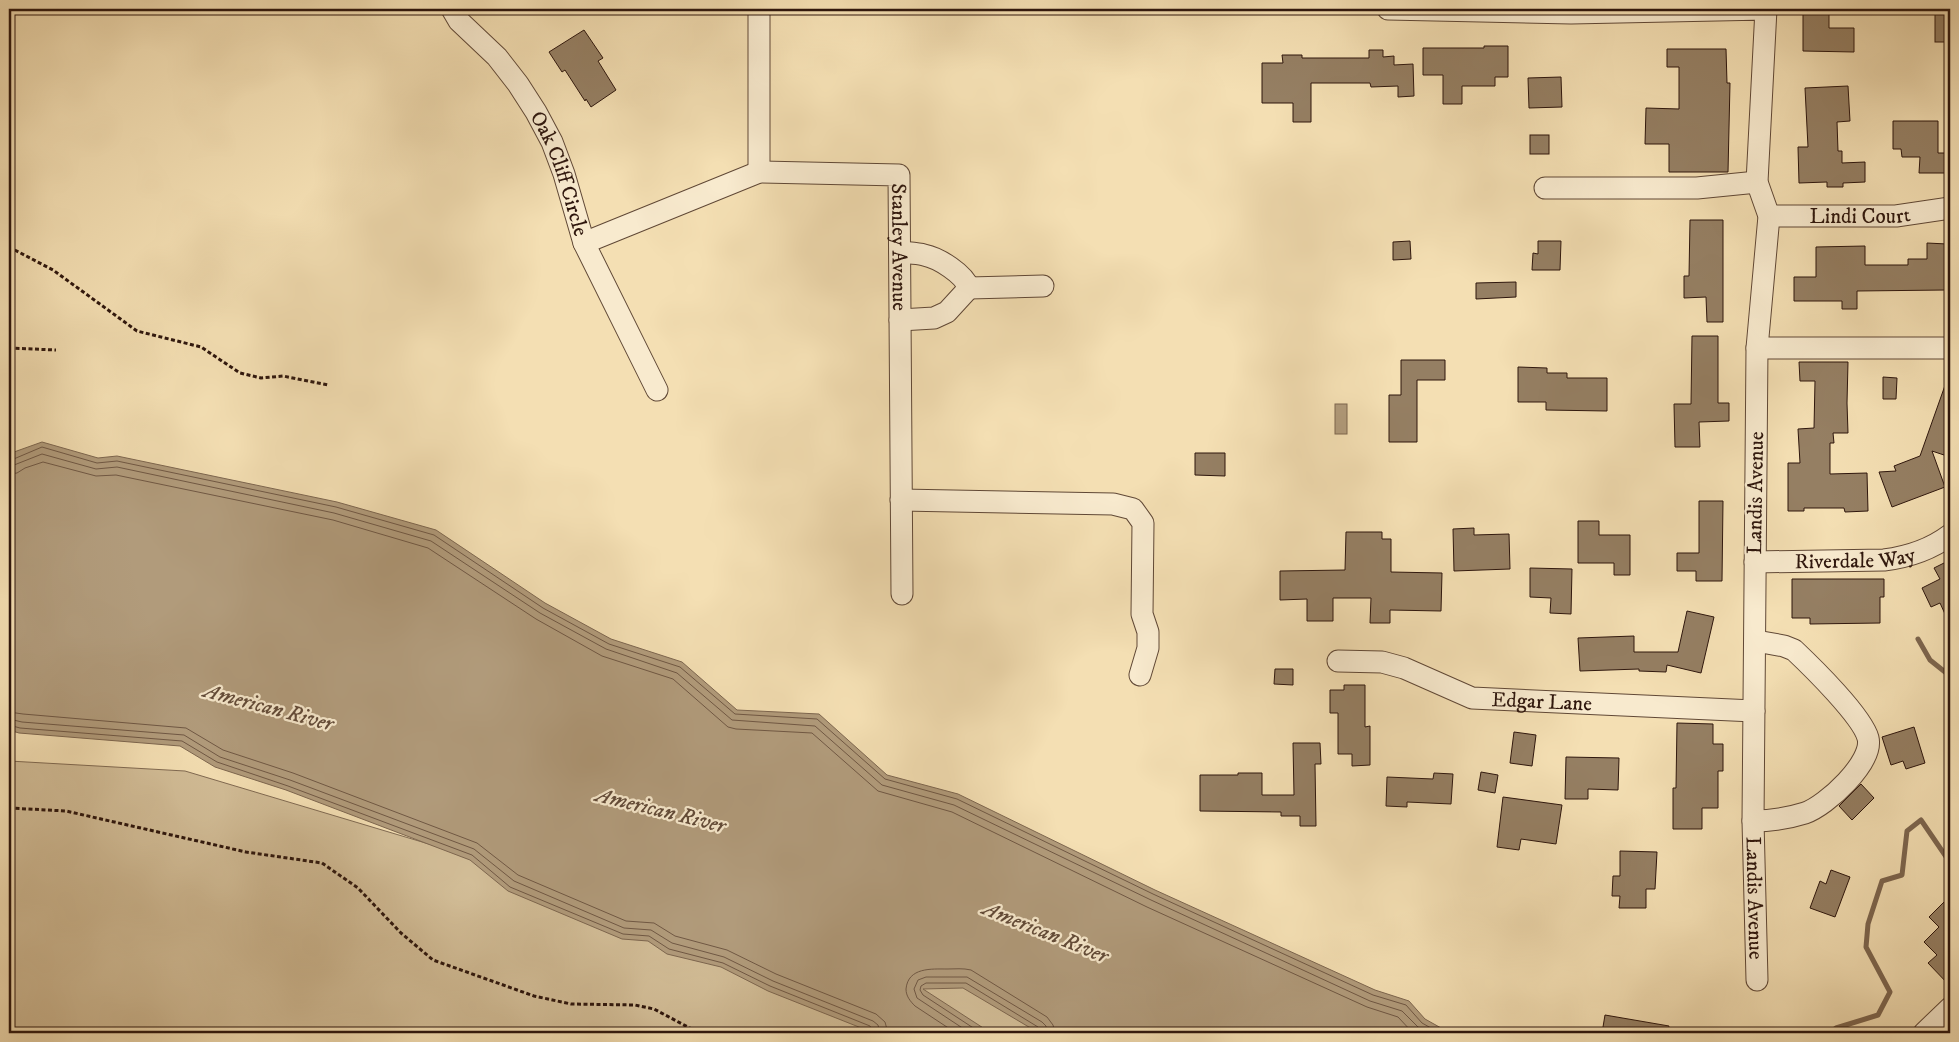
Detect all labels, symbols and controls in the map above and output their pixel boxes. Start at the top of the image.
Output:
street label: Oak Cliff Circle [524,107,593,240]
street label: Stanley Avenue [885,183,912,311]
street label: Lindi Court [1810,202,1913,230]
street label: Landis Avenue [1742,431,1770,555]
street label: Riverdale Way [1794,542,1919,575]
water label: American River [198,676,338,738]
street label: Edgar Lane [1491,687,1593,718]
water label: American River [590,781,730,840]
street label: Landis Avenue [1739,836,1768,960]
water label: American River [976,894,1114,971]

